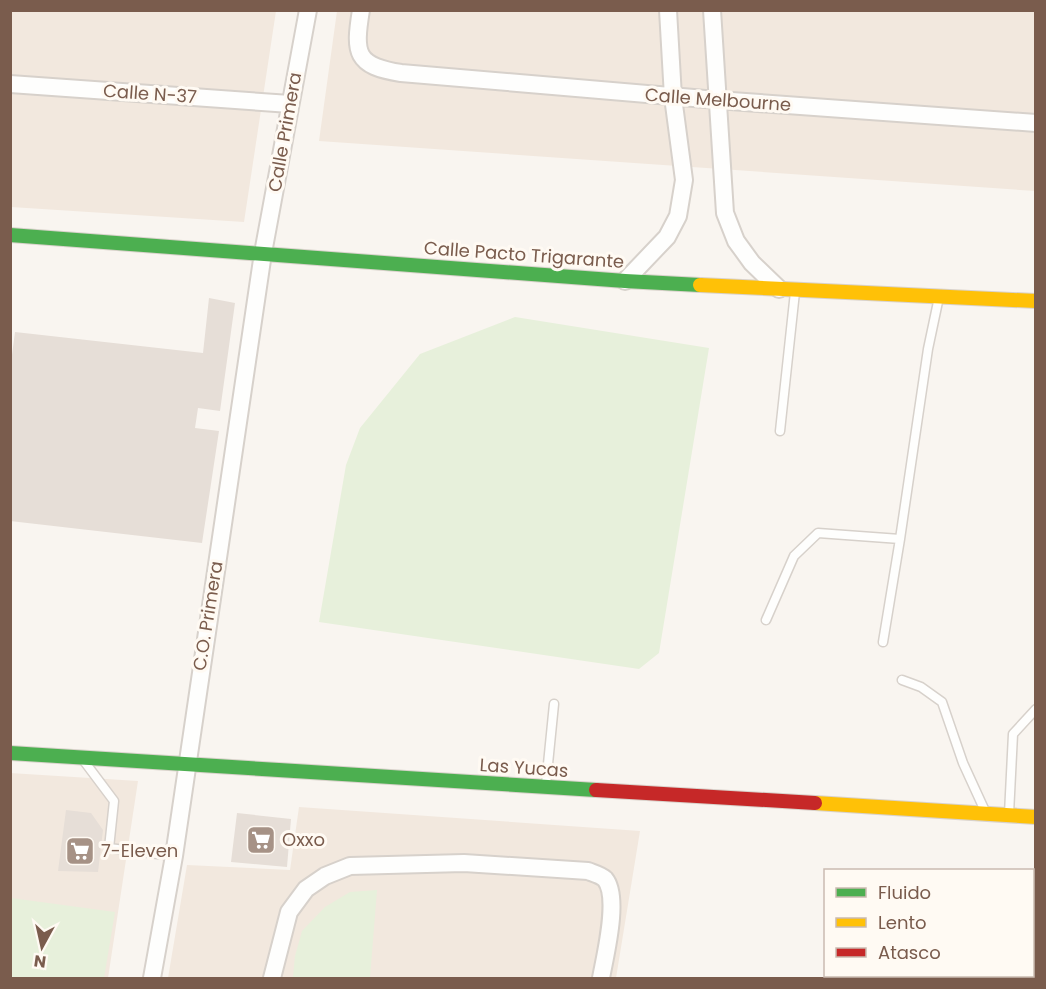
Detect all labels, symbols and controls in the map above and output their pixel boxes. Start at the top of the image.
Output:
street label: Calle Primera [262,70,307,194]
street label: Calle N-37 [102,78,198,109]
street label: Calle Melbourne [644,82,792,117]
street label: Calle Pacto Trigarante [423,235,625,274]
street label: C.O. Primera [187,559,229,672]
street label: Las Yucas [479,752,569,783]
supermarket icon: Oxxo [245,824,277,856]
place label: Oxxo [282,827,325,852]
supermarket icon: 7-Eleven [64,835,96,867]
place label: 7-Eleven [101,838,178,863]
legend [824,869,1034,977]
text: Fluido [878,880,931,905]
text: Lento [878,910,927,935]
north arrow [12,917,72,977]
text: Atasco [878,940,941,965]
text: N [32,949,48,974]

